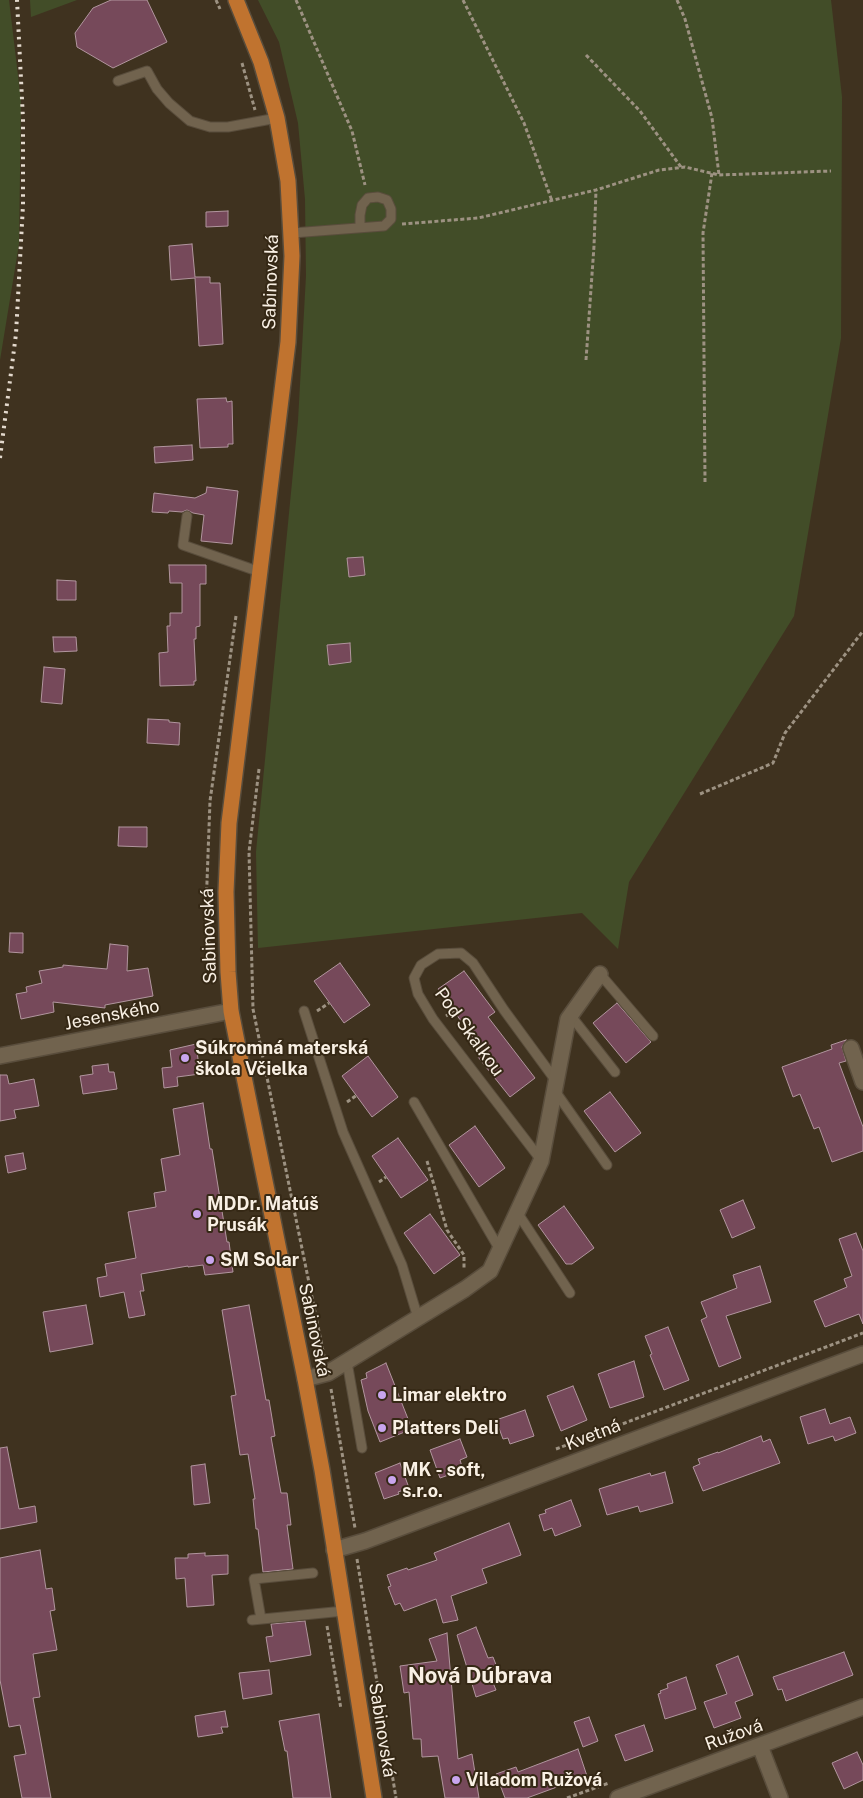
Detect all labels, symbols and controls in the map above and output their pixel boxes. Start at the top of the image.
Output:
street label: Sabinovská [259,234,283,330]
street label: Sabinovská [197,888,221,984]
street label: Pod Skalkou [430,984,508,1080]
street label: Jesenského [63,995,161,1035]
place label: Súkromná materská škola Včielka [195,1037,368,1080]
marker: Súkromná materská škola Včielka [179,1052,191,1064]
place label: MDDr. Matúš Prusák [207,1193,319,1236]
marker: MDDr. Matúš Prusák [191,1208,203,1220]
place label: SM Solar [220,1249,299,1271]
marker: SM Solar [204,1254,216,1266]
street label: Sabinovská [294,1281,334,1379]
place label: Limar elektro [392,1384,507,1406]
marker: Limar elektro [376,1389,388,1401]
street label: Kvetná [562,1415,624,1455]
place label: Platters Deli [392,1417,499,1439]
marker: Platters Deli [376,1422,388,1434]
place label: MK - soft, s.r.o. [402,1459,486,1502]
marker: MK - soft, s.r.o. [386,1474,398,1486]
district label: Nová Dúbrava [408,1663,552,1689]
street label: Sabinovská [364,1681,400,1779]
street label: Ružová [702,1715,766,1755]
place label: Viladom Ružová [466,1769,602,1791]
marker: Viladom Ružová [450,1774,462,1786]

